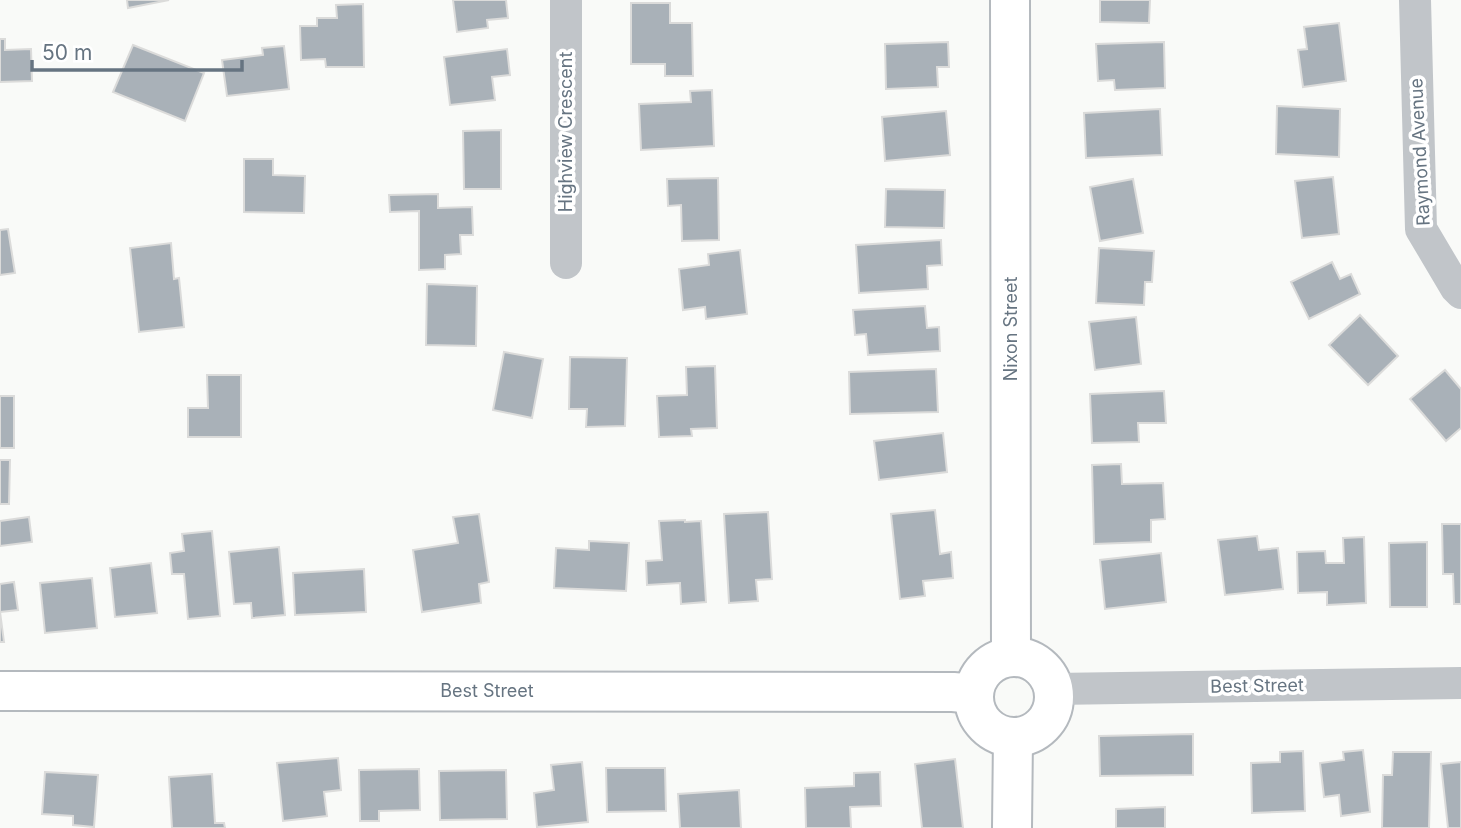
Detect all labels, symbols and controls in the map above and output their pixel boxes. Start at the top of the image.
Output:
scale bar [32,28,242,72]
text: 50 m [42,40,92,65]
street label: Highview Crescent [555,52,576,212]
street label: Raymond Avenue [1405,78,1434,226]
street label: Nixon Street [1000,277,1021,381]
street label: Best Street [1210,674,1304,697]
street label: Best Street [440,680,534,701]

